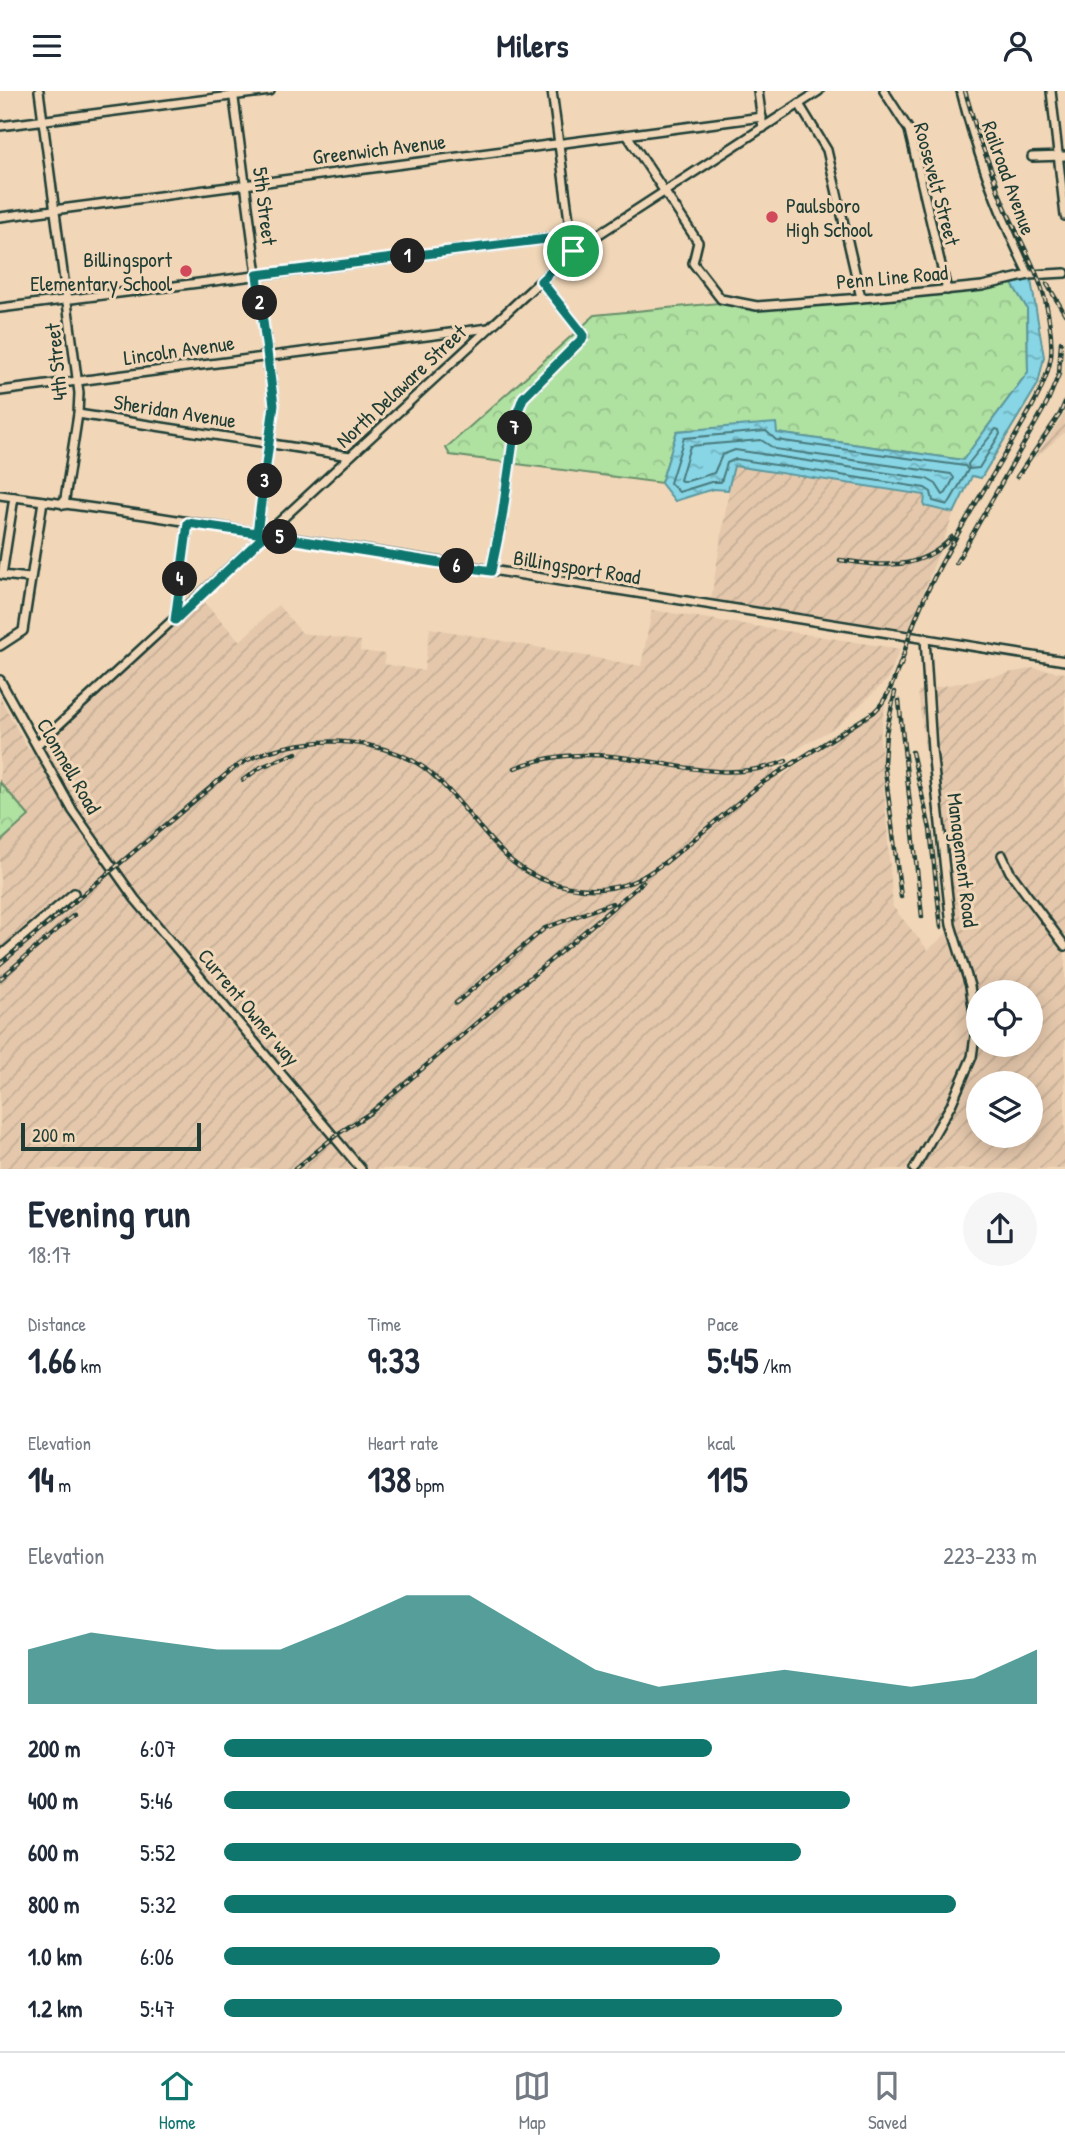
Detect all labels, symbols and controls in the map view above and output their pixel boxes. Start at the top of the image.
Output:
text: Milers [496,24,569,67]
icon: menu [28,27,66,65]
icon: person [999,27,1037,65]
street label: Railroad Avenue [975,117,1043,239]
street label: Roosevelt Street [907,119,968,249]
street label: Greenwich Avenue [311,126,447,172]
street label: 5th Street [246,165,284,248]
place label: Paulsboro High School [786,191,873,244]
marker: Paulsboro High School [764,209,780,225]
pin [543,221,603,281]
icon: arrive [554,232,592,270]
pin: 1 [390,239,426,273]
text: 1 [404,242,411,268]
place label: Billingsport Elementary School [30,245,173,298]
street label: Penn Line Road [835,258,949,296]
marker: Billingsport Elementary School [178,263,194,279]
pin: 2 [243,285,278,321]
text: 2 [255,289,264,315]
street label: North Delaware Street [329,317,473,454]
street label: 4th Street [37,321,74,402]
street label: Lincoln Avenue [122,328,236,372]
street label: Sheridan Avenue [112,387,238,435]
pin: 7 [498,411,532,445]
text: 7 [510,414,519,440]
pin: 3 [247,463,282,499]
text: 3 [260,467,269,493]
pin: 5 [262,519,298,555]
text: 5 [275,523,284,549]
street label: Billingsport Road [511,543,643,591]
pin: 6 [440,549,475,583]
text: 6 [453,552,460,578]
pin: 4 [162,561,198,596]
text: 4 [176,565,183,591]
street label: Clonmell Road [30,713,108,819]
street label: Management Road [940,791,986,929]
street label: Current Owner way [191,942,307,1072]
map controls [966,980,1043,1148]
button: locate [966,980,1043,1057]
button: layers [966,1071,1043,1148]
scale bar [21,1120,201,1152]
text: 200 m [32,1122,75,1148]
text: Evening run [28,1187,191,1239]
button: share [963,1192,1037,1266]
text: 18:17 [28,1239,71,1270]
text: Distance [28,1311,86,1337]
text: Time [368,1311,401,1337]
text: Pace [707,1311,739,1337]
text: 1.66 [28,1337,76,1384]
text: 9:33 [368,1337,420,1384]
text: 5:45 [707,1337,758,1384]
text: km [76,1353,101,1379]
text: /km [758,1353,791,1379]
text: Elevation [28,1430,91,1456]
text: Heart rate [368,1430,439,1456]
text: kcal [707,1430,735,1456]
text: 14 [28,1456,54,1503]
text: 138 [368,1456,411,1503]
text: 115 [707,1456,748,1503]
text: m [54,1472,71,1498]
text: bpm [411,1472,444,1498]
text: Elevation [28,1540,104,1571]
text: 223–233 m [943,1540,1037,1571]
text: 200 m [28,1733,80,1764]
text: 6:07 [140,1733,176,1764]
text: 400 m [28,1785,78,1816]
text: 5:46 [140,1785,173,1816]
text: 600 m [28,1837,79,1868]
text: 5:52 [140,1837,176,1868]
text: 800 m [28,1889,80,1920]
text: 5:32 [140,1889,176,1920]
text: 1.0 km [28,1941,82,1972]
text: 6:06 [140,1941,174,1972]
text: 1.2 km [28,1993,83,2024]
text: 5:47 [140,1993,175,2024]
tab: Home [158,2067,196,2135]
tab: Map [513,2067,551,2135]
tab: Saved [868,2067,907,2135]

